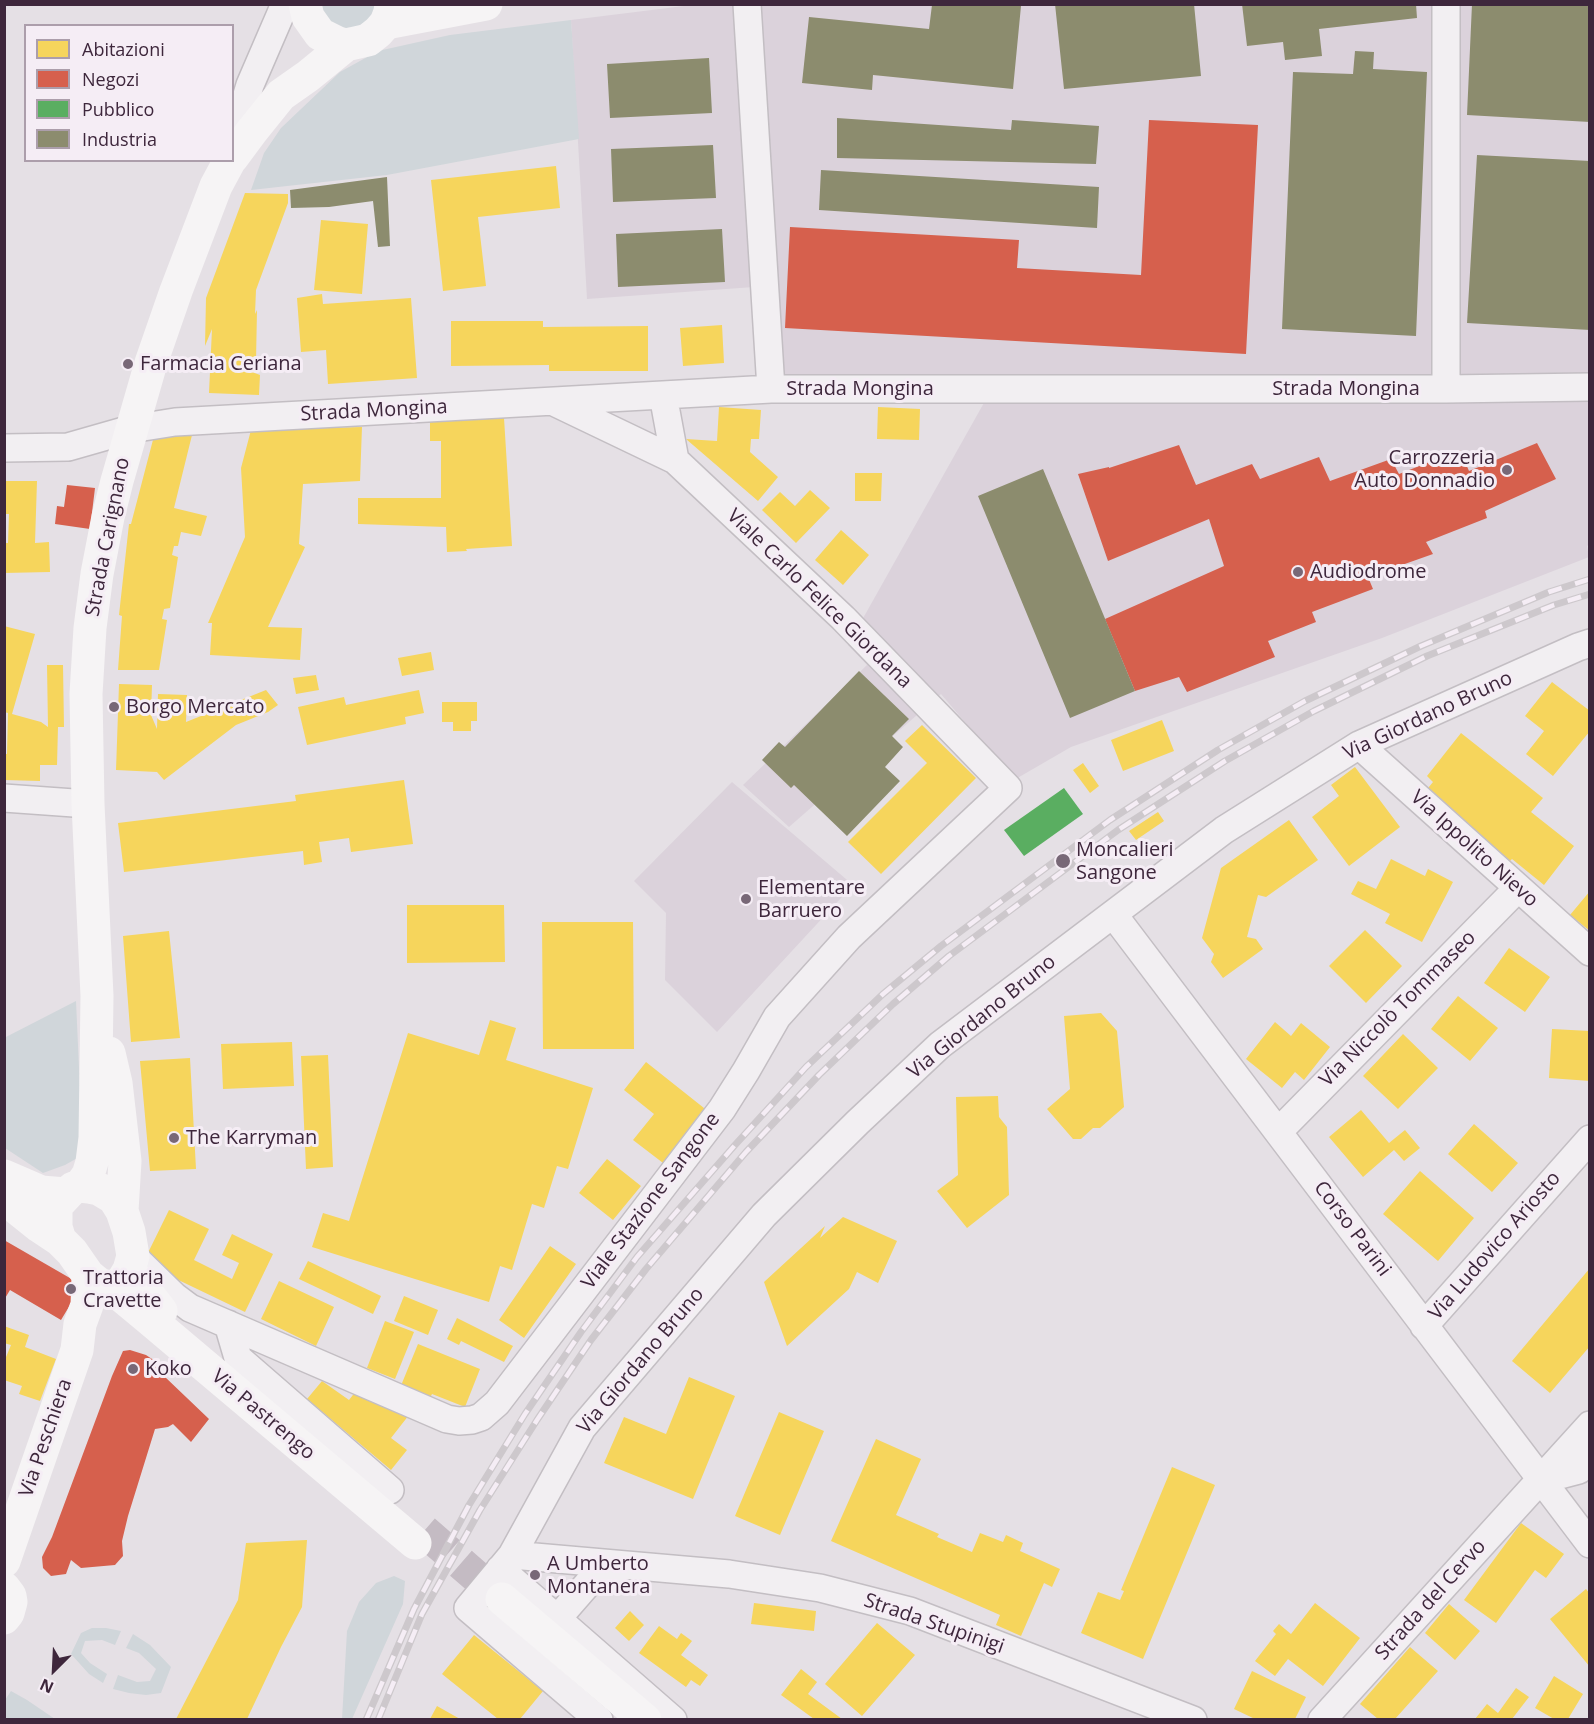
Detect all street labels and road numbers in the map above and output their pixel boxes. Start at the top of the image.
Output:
street label: Strada Mongina [786,377,934,401]
street label: Strada Mongina [1272,377,1420,401]
street label: Strada Mongina [300,395,448,427]
street label: Strada Carignano [81,455,135,619]
street label: Viale Carlo Felice Giordana [722,504,916,694]
street label: Via Giordano Bruno [1340,666,1516,766]
street label: Via Ippolito Nievo [1405,785,1543,913]
street label: Via Niccolò Tommaseo [1315,926,1481,1092]
street label: Via Giordano Bruno [903,950,1061,1084]
street label: Viale Stazione Sangone [577,1108,725,1294]
street label: Via Ludovico Ariosto [1424,1167,1566,1325]
street label: Corso Parini [1308,1177,1396,1281]
street label: Via Giordano Bruno [573,1283,709,1439]
street label: Via Pastrengo [206,1365,320,1465]
street label: Via Peschiera [15,1376,77,1500]
street label: Strada del Cervo [1371,1535,1491,1665]
street label: Strada Stupinigi [861,1589,1007,1659]

